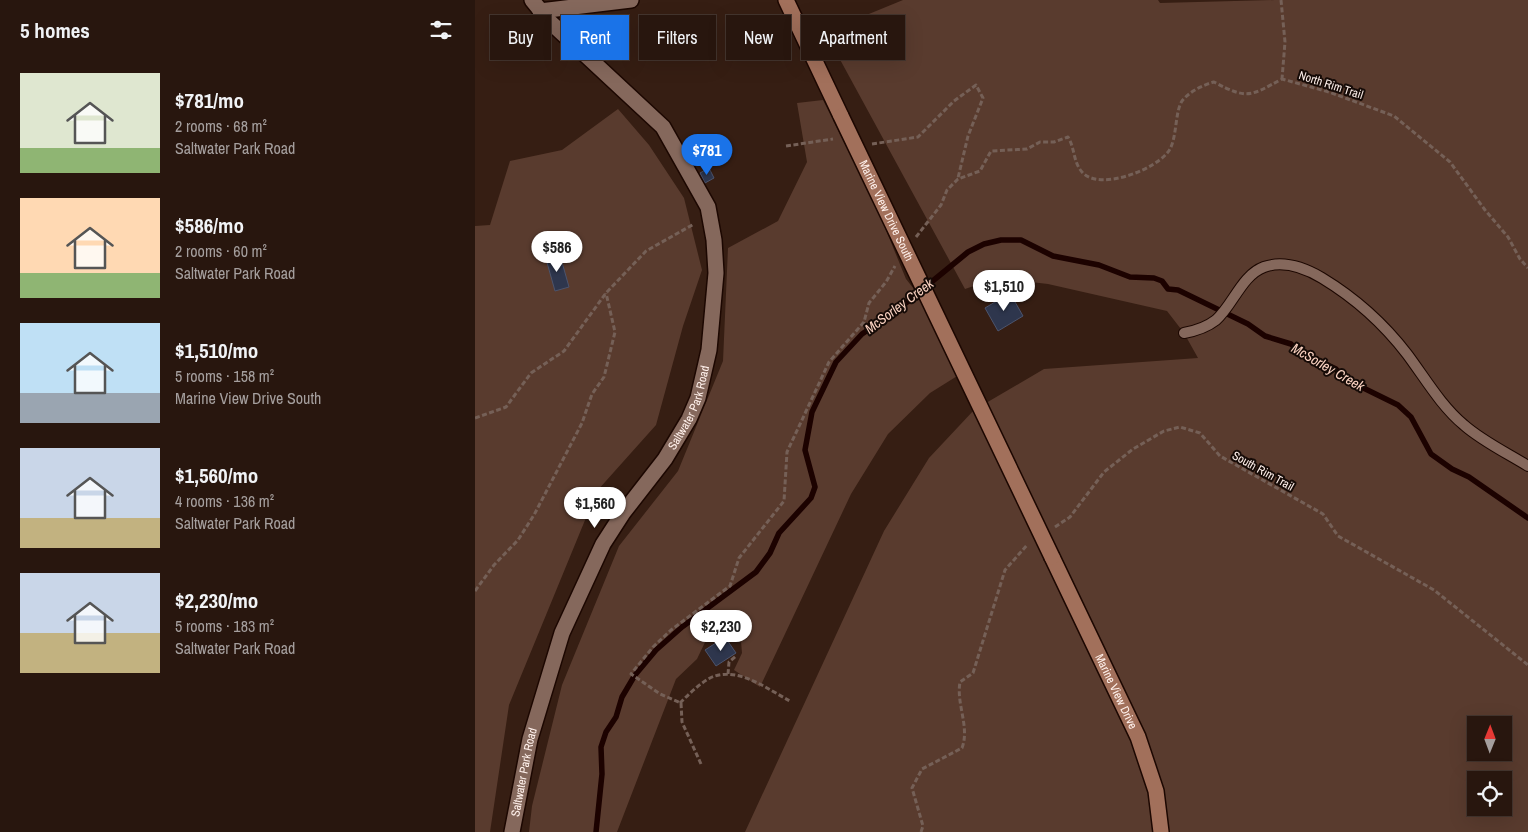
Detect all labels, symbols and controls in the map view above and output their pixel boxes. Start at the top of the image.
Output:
chip: Buy [490,15,551,60]
chip: Rent [561,15,629,60]
chip: Filters [639,15,716,60]
chip: New [726,15,791,60]
chip: Apartment [801,15,905,60]
text: 5 homes [20,16,90,45]
icon: filters [427,16,455,44]
street label: North Rim Trail [1297,67,1365,103]
text: $781/mo [175,86,244,115]
icon: home [60,93,120,153]
text: 2 rooms · 68 m² [175,115,267,137]
pin: $781 [677,134,737,176]
text: Saltwater Park Road [175,137,295,159]
text: $781 [692,139,722,161]
street label: Marine View Drive South [855,158,917,264]
text: $586/mo [175,211,244,240]
icon: home [60,218,120,278]
pin: $586 [527,230,587,273]
text: $586 [542,236,572,258]
text: 2 rooms · 60 m² [175,240,267,262]
text: Saltwater Park Road [175,262,295,284]
pin: $1,510 [963,270,1045,312]
water label: McSorley Creek [861,273,938,338]
text: $1,510 [984,275,1024,297]
text: $1,510/mo [175,336,258,365]
water label: McSorley Creek [1288,339,1369,396]
icon: home [60,343,120,403]
street label: Saltwater Park Road [664,364,713,453]
text: 5 rooms · 158 m² [175,365,274,387]
text: Marine View Drive South [175,387,321,409]
street label: South Rim Trail [1229,447,1297,495]
text: $1,560/mo [175,461,258,490]
icon: home [60,468,120,528]
pin: $1,560 [554,486,636,529]
text: 4 rooms · 136 m² [175,490,274,512]
text: $1,560 [575,492,615,514]
text: Saltwater Park Road [175,512,295,534]
text: $2,230/mo [175,586,258,615]
icon: home [60,593,120,653]
pin: $2,230 [680,610,762,652]
text: 5 rooms · 183 m² [175,615,274,637]
text: $2,230 [701,615,741,637]
text: Saltwater Park Road [175,637,295,659]
street label: Marine View Drive [1091,651,1141,732]
north arrow [1467,716,1513,761]
map controls [1467,716,1512,816]
street label: Saltwater Park Road [507,726,541,818]
button: locate [1467,771,1512,816]

